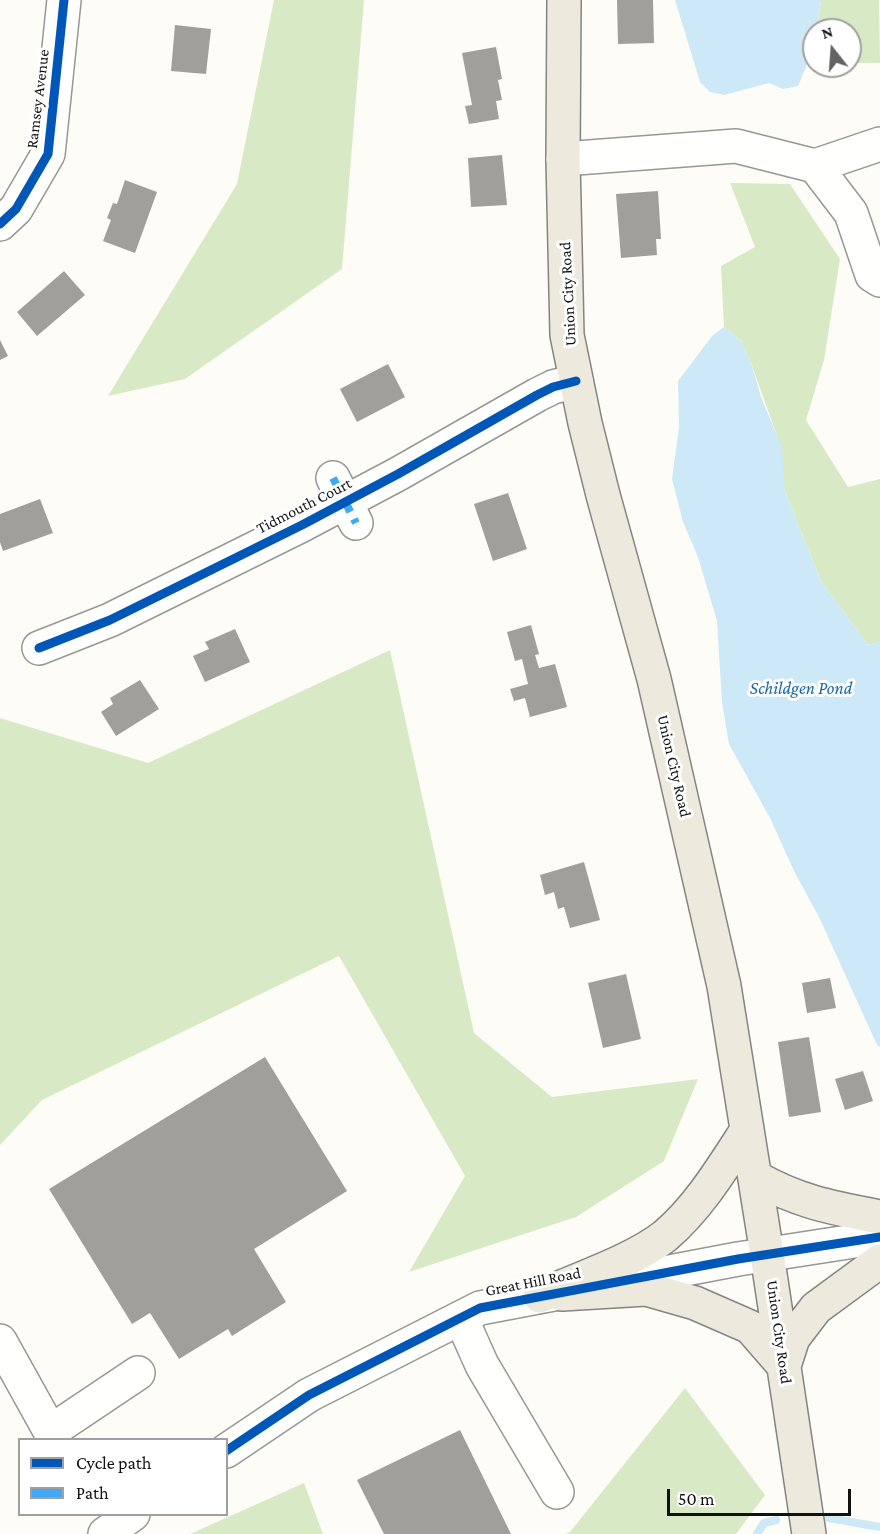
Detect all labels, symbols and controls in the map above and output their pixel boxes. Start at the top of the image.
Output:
north arrow [802,18,862,78]
text: N [819,22,835,42]
street label: Ramsey Avenue [22,48,54,150]
street label: Union City Road [556,241,580,347]
street label: Tidmouth Court [253,474,355,538]
water label: Schildgen Pond [750,677,852,699]
street label: Union City Road [653,713,695,819]
street label: Great Hill Road [484,1263,582,1301]
street label: Union City Road [762,1279,796,1385]
legend [18,1438,228,1516]
text: Cycle path [76,1453,151,1473]
scale bar [670,1477,854,1515]
text: Path [76,1483,109,1503]
text: 50 m [678,1489,715,1509]

